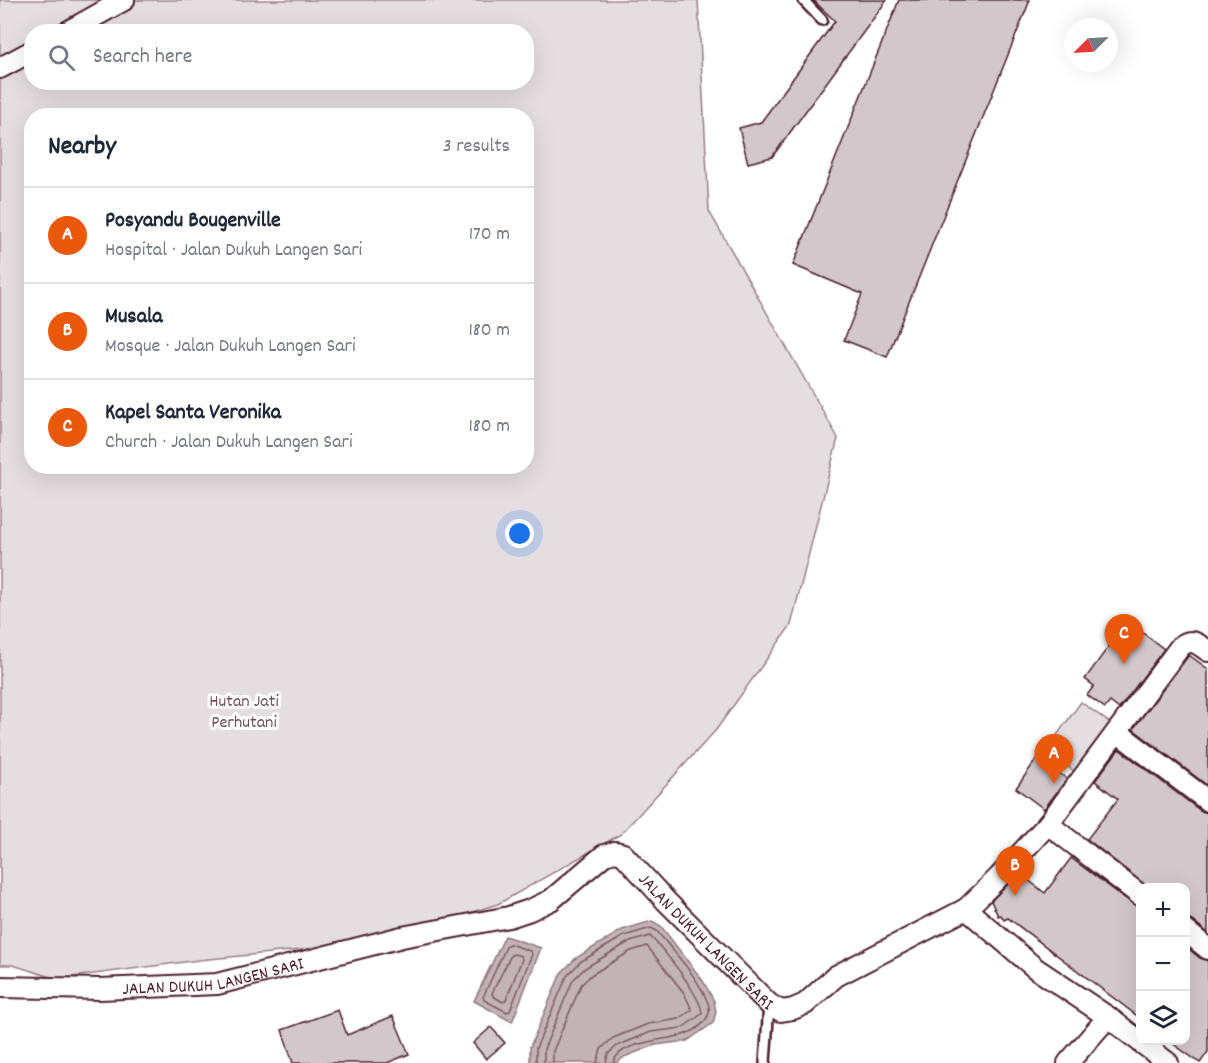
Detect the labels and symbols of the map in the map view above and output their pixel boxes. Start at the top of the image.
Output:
north arrow [1064,18,1118,72]
your location [505,519,534,548]
pin: C [1104,614,1144,664]
park label: Hutan Jati Perhutani [209,690,279,736]
pin: A [1034,734,1074,784]
pin: B [996,846,1034,896]
street label: JALAN DUKUH LANGEN SARI [631,868,777,1019]
street label: JALAN DUKUH LANGEN SARI [122,952,307,1003]

